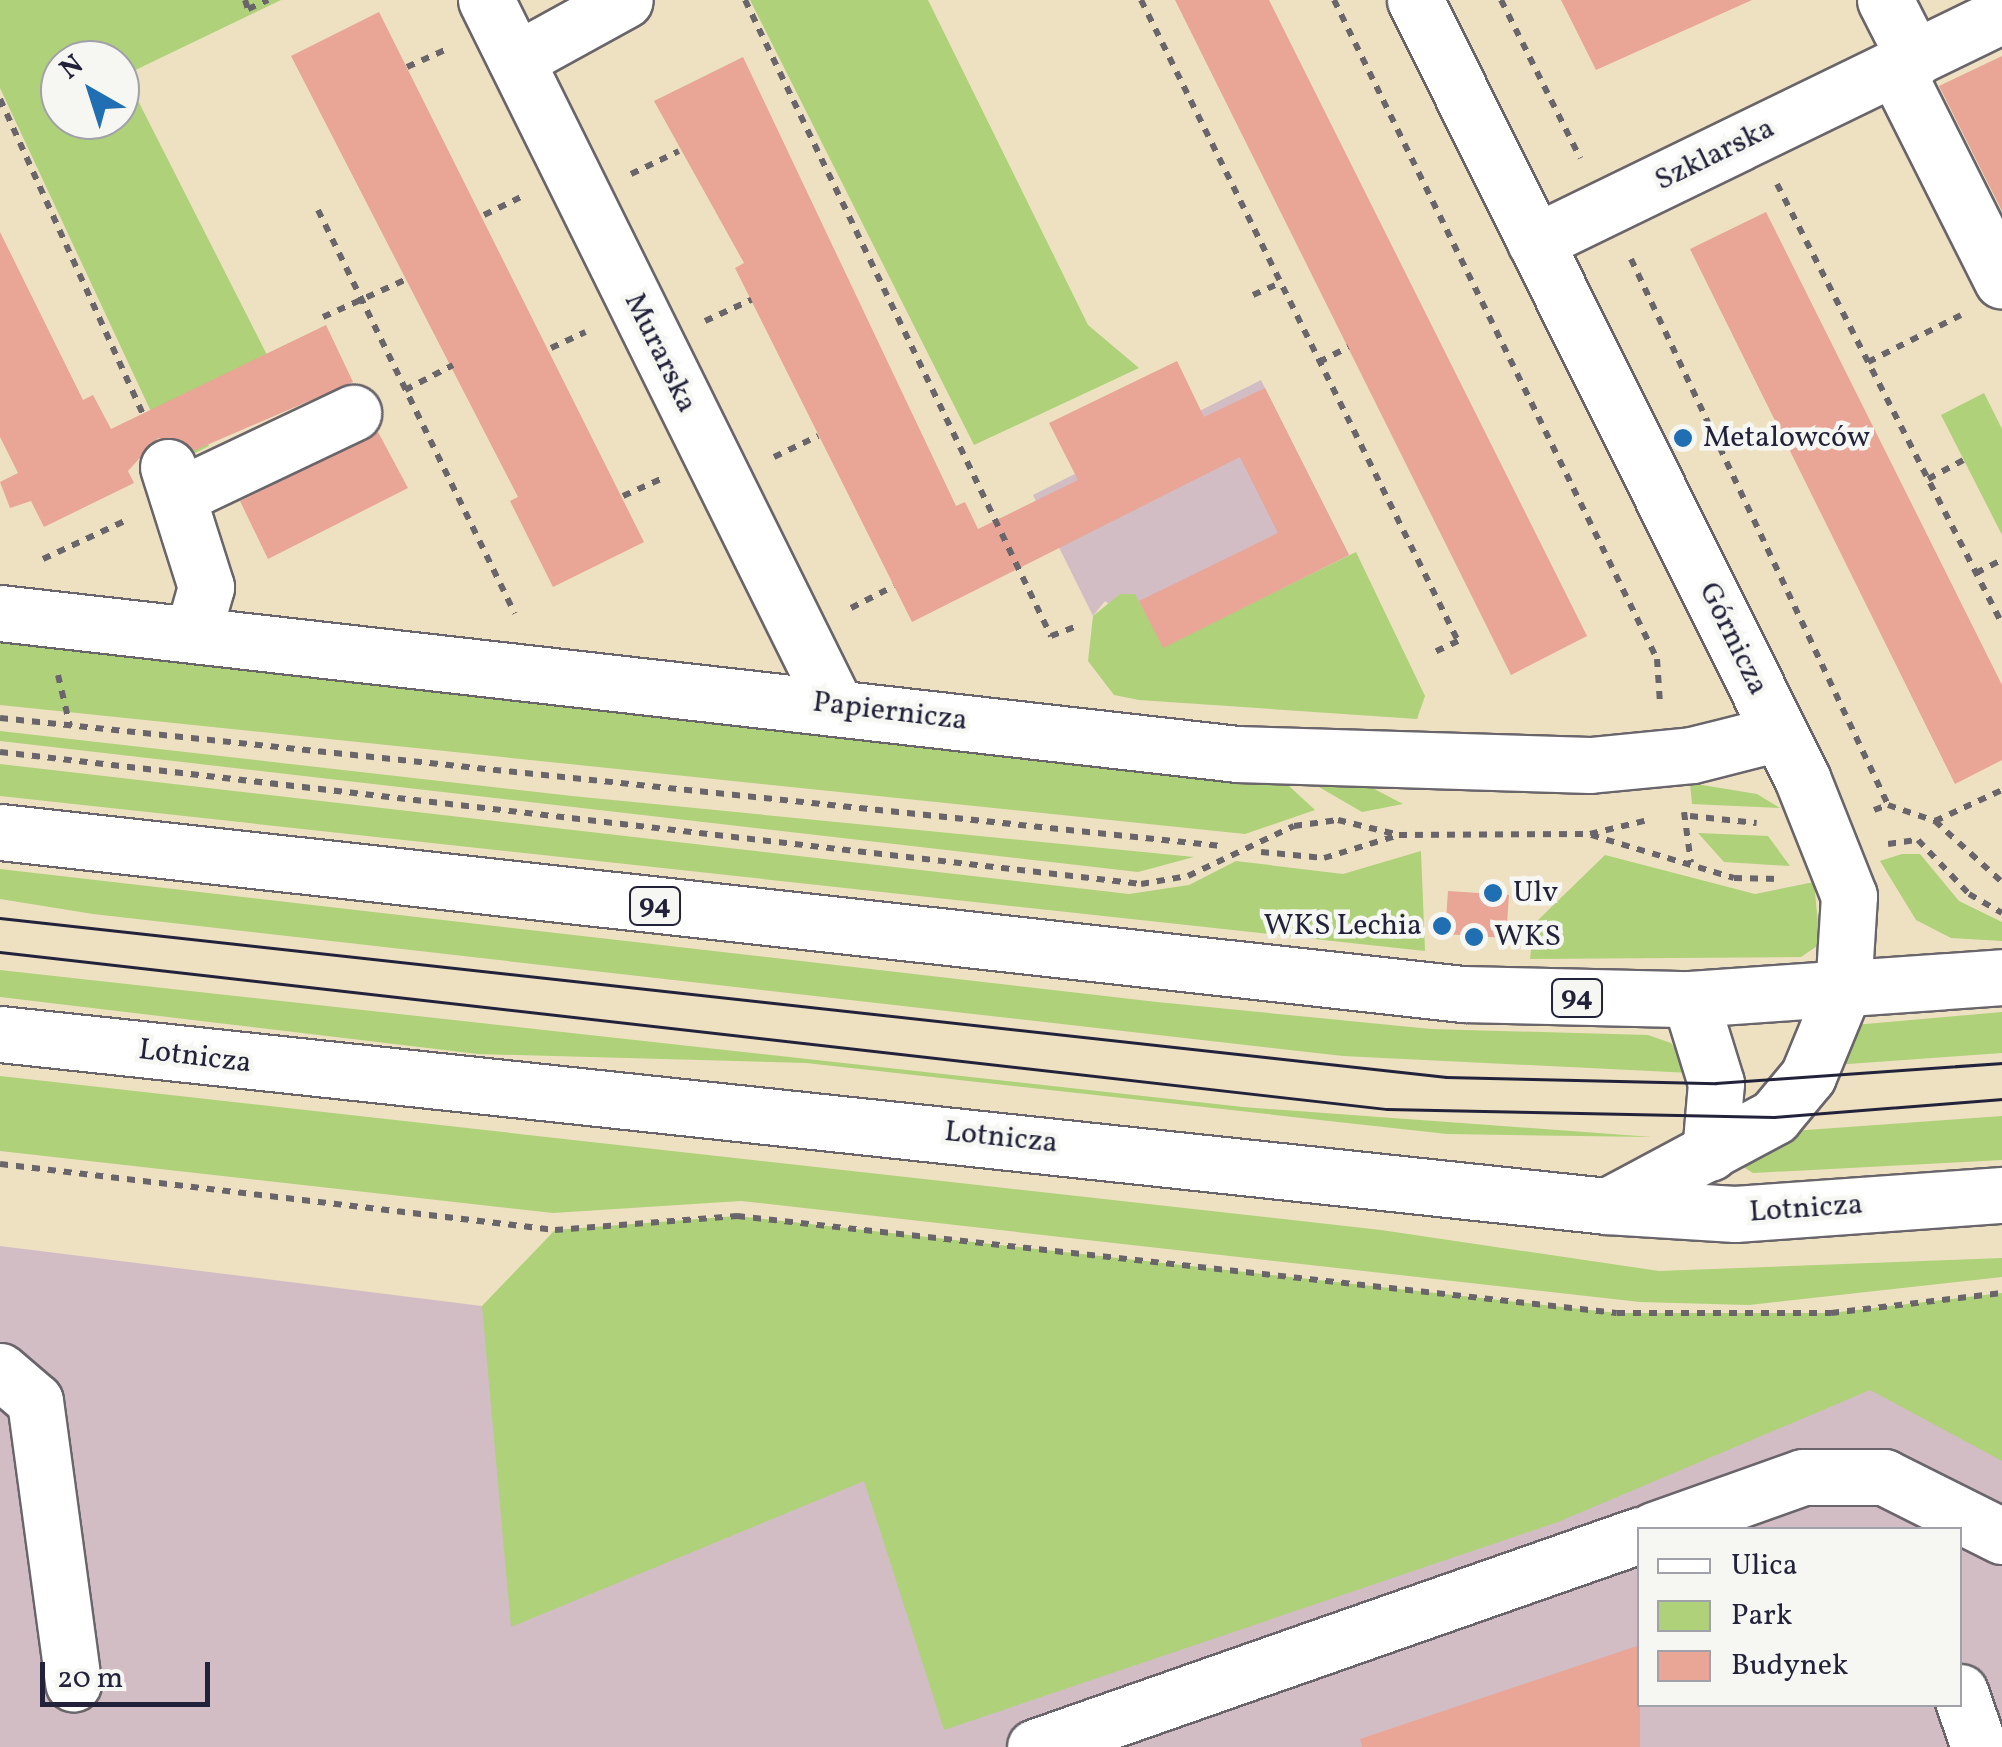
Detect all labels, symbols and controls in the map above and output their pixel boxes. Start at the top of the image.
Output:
north arrow [40,40,140,140]
text: N [52,46,92,89]
street label: Szklarska [1649,111,1781,199]
street label: Murarska [616,287,704,419]
place label: Metalowców [1703,420,1870,456]
marker: Metalowców [1672,427,1694,449]
street label: Górnicza [1690,577,1776,701]
street label: Papiernicza [811,685,969,739]
place label: Ulv [1513,875,1558,911]
marker: Ulv [1482,882,1504,904]
road number: 94 [628,883,682,929]
place label: WKS Lechia [1263,908,1422,944]
marker: WKS Lechia [1431,915,1453,937]
place label: WKS [1494,919,1561,955]
marker: WKS [1463,926,1485,948]
road number: 94 [1550,975,1604,1021]
street label: Lotnicza [136,1032,254,1082]
street label: Lotnicza [943,1114,1059,1162]
street label: Lotnicza [1748,1187,1864,1231]
legend [1637,1527,1962,1707]
text: Ulica [1731,1545,1798,1587]
text: Park [1731,1595,1792,1637]
scale bar [45,1642,215,1704]
text: Budynek [1731,1645,1848,1687]
text: 20 m [57,1658,123,1700]

